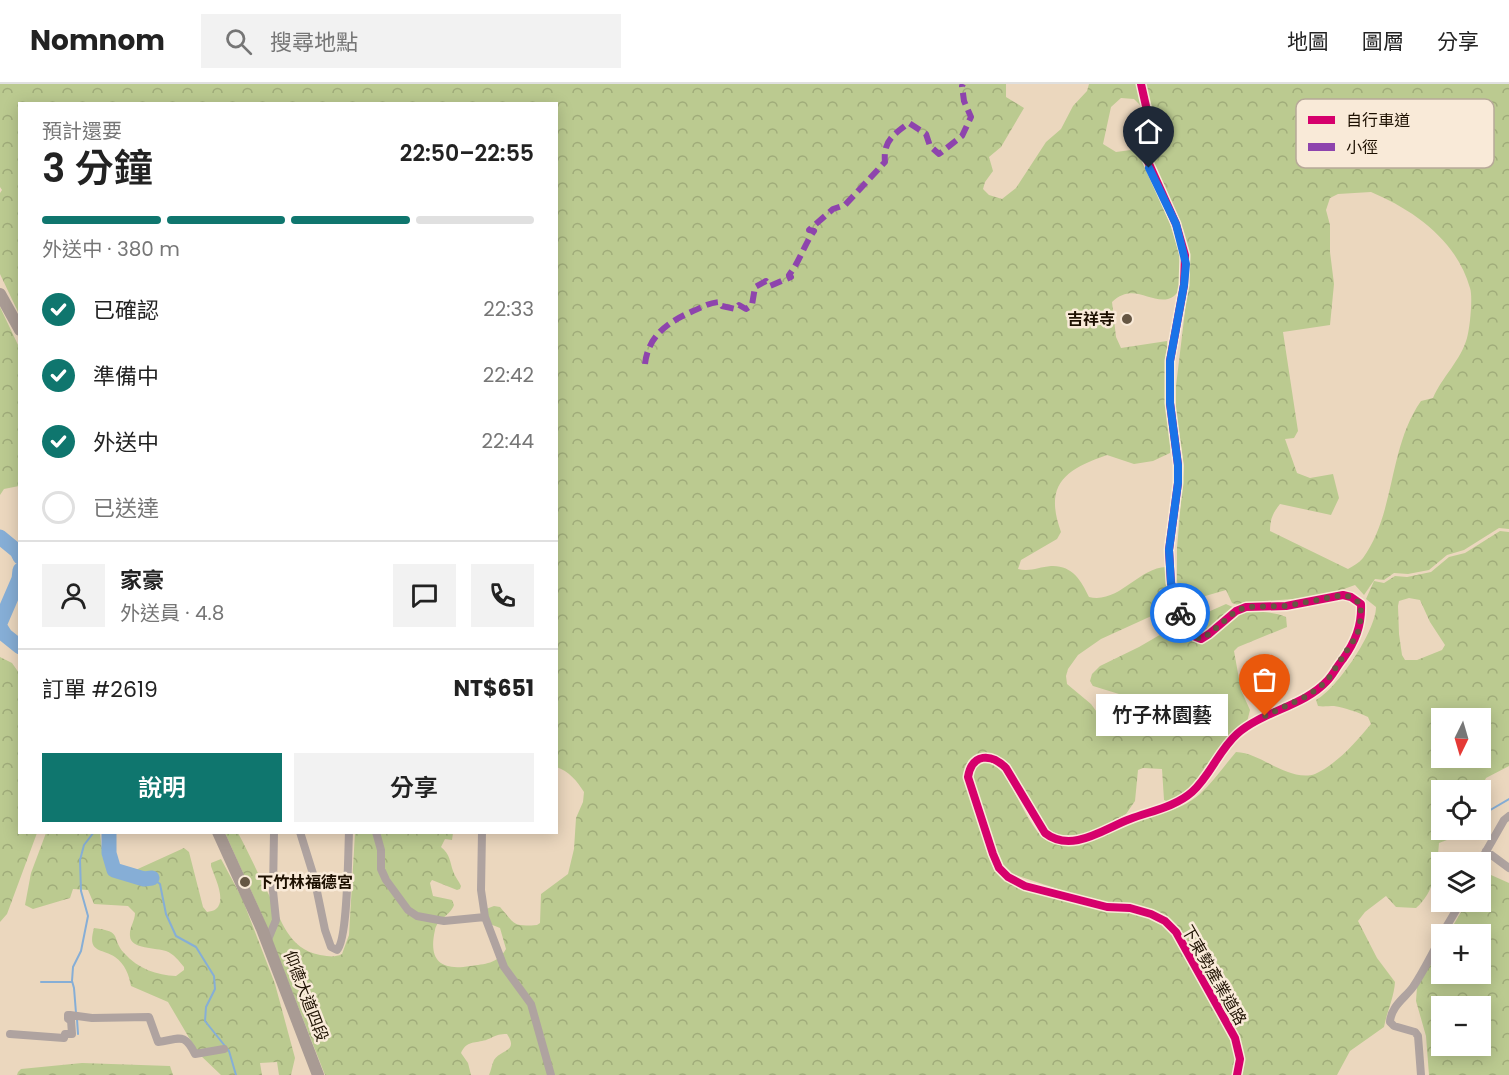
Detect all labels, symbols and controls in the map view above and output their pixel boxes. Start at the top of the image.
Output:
search box [201,14,621,68]
text: Nomnom [30,21,165,60]
icon: search [222,25,255,58]
text: 搜尋地點 [270,27,358,58]
text: 地圖 [1287,27,1329,56]
text: 圖層 [1362,27,1404,56]
text: 分享 [1437,27,1479,56]
legend [1296,99,1494,168]
pin [1123,106,1174,168]
text: 自行車道 [1346,109,1410,132]
icon: home [1132,115,1165,148]
text: 預計還要 [42,117,122,145]
text: 小徑 [1346,136,1378,159]
text: 22:50–22:55 [400,138,534,169]
text: 3 分鐘 [42,141,153,196]
text: 外送中 · 380 m [42,235,180,263]
icon: check [42,293,75,326]
text: 已確認 [93,295,159,326]
text: 22:33 [483,295,534,323]
place label: 吉祥寺 [1067,308,1115,331]
marker: 吉祥寺 [1120,312,1134,326]
icon: check [42,359,75,392]
text: 準備中 [93,361,159,392]
text: 22:42 [483,361,534,389]
icon: check [42,425,75,458]
text: 外送中 [93,427,159,458]
text: 22:44 [482,427,534,455]
text: 已送達 [93,493,159,524]
button: person [42,564,105,627]
button: chat [393,564,456,627]
button: phone [471,564,534,627]
text: 家豪 [120,565,164,596]
courier [1150,583,1210,643]
icon: bike [1164,597,1197,630]
text: 外送員 · 4.8 [120,599,224,627]
pin [1239,654,1290,716]
icon: bag [1248,663,1281,696]
text: NT$651 [453,673,534,704]
text: 訂單 #2619 [42,674,158,705]
callout: 竹子林園藝 [1097,695,1229,737]
text: 竹子林園藝 [1112,701,1212,729]
north arrow [1431,708,1491,768]
map controls [1431,708,1491,1056]
button: 說明 [42,753,282,822]
button: 分享 [294,753,534,822]
button: locate [1431,780,1491,840]
button: layers [1431,852,1491,912]
place label: 下竹林福德宮 [257,871,353,894]
marker: 下竹林福德宮 [238,875,252,889]
street label: 下東勢產業道路 [1176,921,1252,1029]
button: + [1431,924,1491,984]
street label: 仰德大道四段 [278,947,334,1045]
button: − [1431,996,1491,1056]

